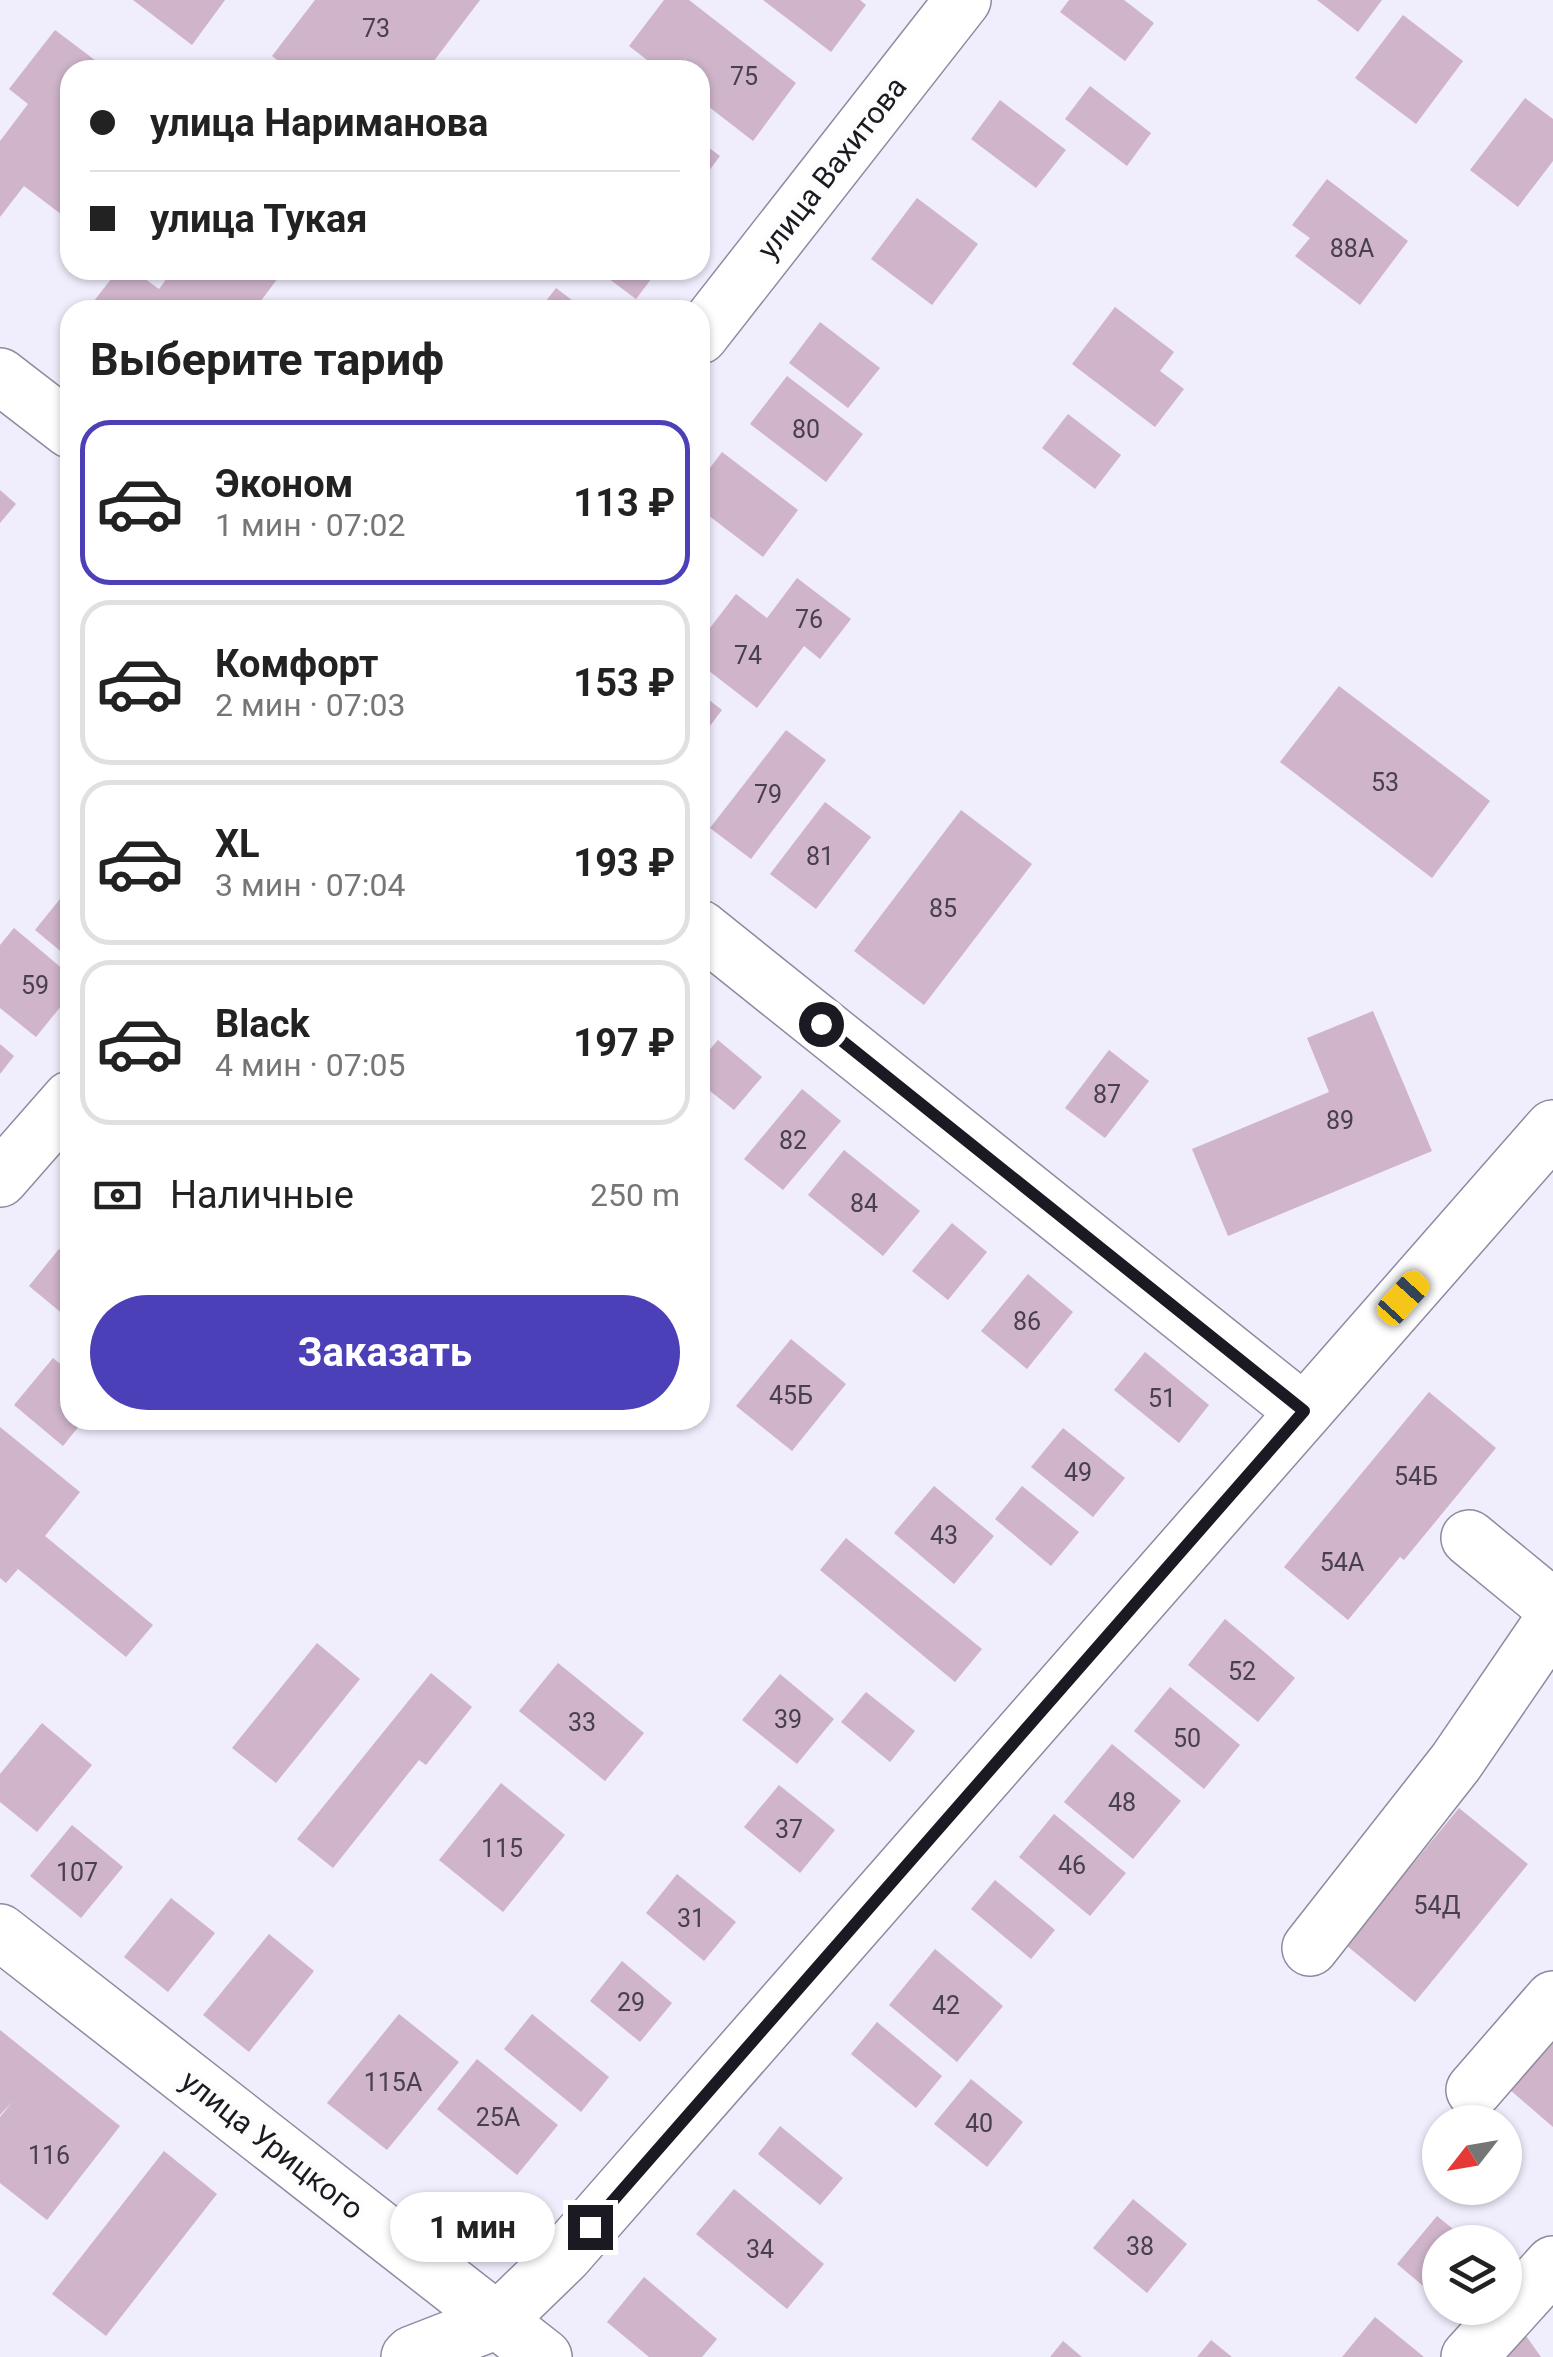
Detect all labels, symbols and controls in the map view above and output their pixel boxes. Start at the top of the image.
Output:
house number: 73 [362,14,390,43]
house number: 75 [730,62,758,91]
street label: улица Вахитова [750,70,914,266]
text: улица Нариманова [150,101,488,145]
text: улица Тукая [150,197,368,241]
house number: 88А [1330,234,1374,263]
text: Выберите тариф [90,333,444,386]
house number: 80 [792,415,820,444]
icon: car [95,458,185,548]
text: Эконом [215,462,353,506]
text: 113 ₽ [573,481,675,525]
text: 1 мин · 07:02 [215,506,406,544]
house number: 76 [795,605,823,634]
icon: car [95,638,185,728]
house number: 74 [734,641,762,670]
text: Комфорт [215,642,378,686]
text: 153 ₽ [573,661,675,705]
text: 2 мин · 07:03 [215,686,406,724]
house number: 53 [1371,768,1399,797]
house number: 79 [754,780,782,809]
icon: car [95,818,185,908]
text: XL [215,822,260,866]
text: 193 ₽ [573,841,675,885]
house number: 81 [806,842,834,871]
text: 3 мин · 07:04 [215,866,406,904]
house number: 85 [929,894,957,923]
house number: 59 [21,971,49,1000]
icon: car [95,998,185,1088]
text: Black [215,1002,310,1046]
route start [799,1002,844,1047]
text: 197 ₽ [573,1021,675,1065]
text: 4 мин · 07:05 [215,1046,406,1084]
house number: 87 [1093,1080,1121,1109]
house number: 89 [1326,1106,1354,1135]
house number: 82 [779,1126,807,1155]
icon: cash [90,1168,145,1223]
text: Наличные [170,1173,354,1217]
text: 250 m [590,1176,680,1214]
house number: 84 [850,1189,878,1218]
car [1372,1266,1434,1330]
button: Заказать [90,1295,680,1410]
house number: 86 [1013,1307,1041,1336]
house number: 45Б [769,1381,813,1410]
house number: 51 [1148,1384,1176,1413]
house number: 49 [1064,1458,1092,1487]
house number: 54Б [1394,1462,1438,1491]
house number: 43 [930,1521,958,1550]
house number: 54А [1320,1548,1364,1577]
house number: 52 [1228,1657,1256,1686]
house number: 39 [774,1705,802,1734]
house number: 33 [568,1708,596,1737]
house number: 50 [1173,1724,1201,1753]
house number: 48 [1108,1788,1136,1817]
house number: 37 [775,1815,803,1844]
house number: 115 [481,1834,523,1863]
house number: 46 [1058,1851,1086,1880]
house number: 107 [56,1858,98,1887]
house number: 54Д [1414,1891,1461,1920]
house number: 31 [677,1904,705,1933]
house number: 29 [617,1988,645,2017]
house number: 42 [932,1991,960,2020]
street label: улица Урицкого [174,2063,370,2227]
house number: 115А [364,2068,422,2097]
house number: 25А [476,2103,520,2132]
north arrow [1422,2105,1522,2205]
map controls [1422,2105,1522,2325]
house number: 40 [965,2109,993,2138]
house number: 116 [28,2141,70,2170]
callout: 1 мин [390,2192,555,2262]
route end [568,2205,613,2250]
text: 1 мин [429,2208,516,2246]
button: layers [1422,2225,1522,2325]
house number: 38 [1126,2232,1154,2261]
house number: 34 [746,2235,774,2264]

